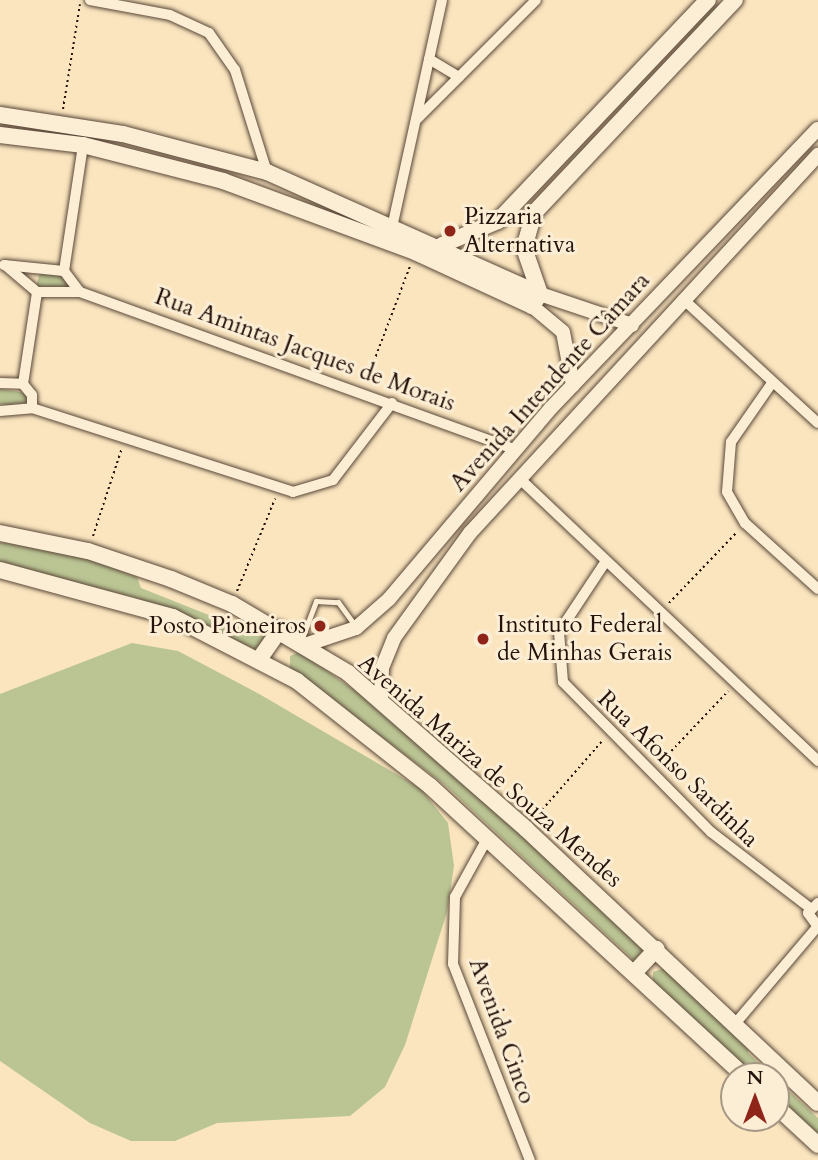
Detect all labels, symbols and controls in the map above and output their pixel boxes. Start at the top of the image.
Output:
place label: Pizzaria Alternativa [464,203,575,259]
marker: Pizzaria Alternativa [442,223,458,239]
street label: Avenida Intendente Câmara [444,267,656,497]
street label: Rua Amintas Jacques de Morais [151,282,459,418]
place label: Instituto Federal de Minhas Gerais [497,611,672,667]
place label: Posto Pioneiros [149,612,306,640]
marker: Posto Pioneiros [312,618,328,634]
marker: Instituto Federal de Minhas Gerais [475,631,491,647]
street label: Avenida Mariza de Souza Mendes [352,648,628,894]
street label: Rua Afonso Sardinha [591,685,765,853]
street label: Avenida Cinco [462,954,542,1108]
north arrow [720,1062,790,1132]
text: N [747,1065,763,1091]

